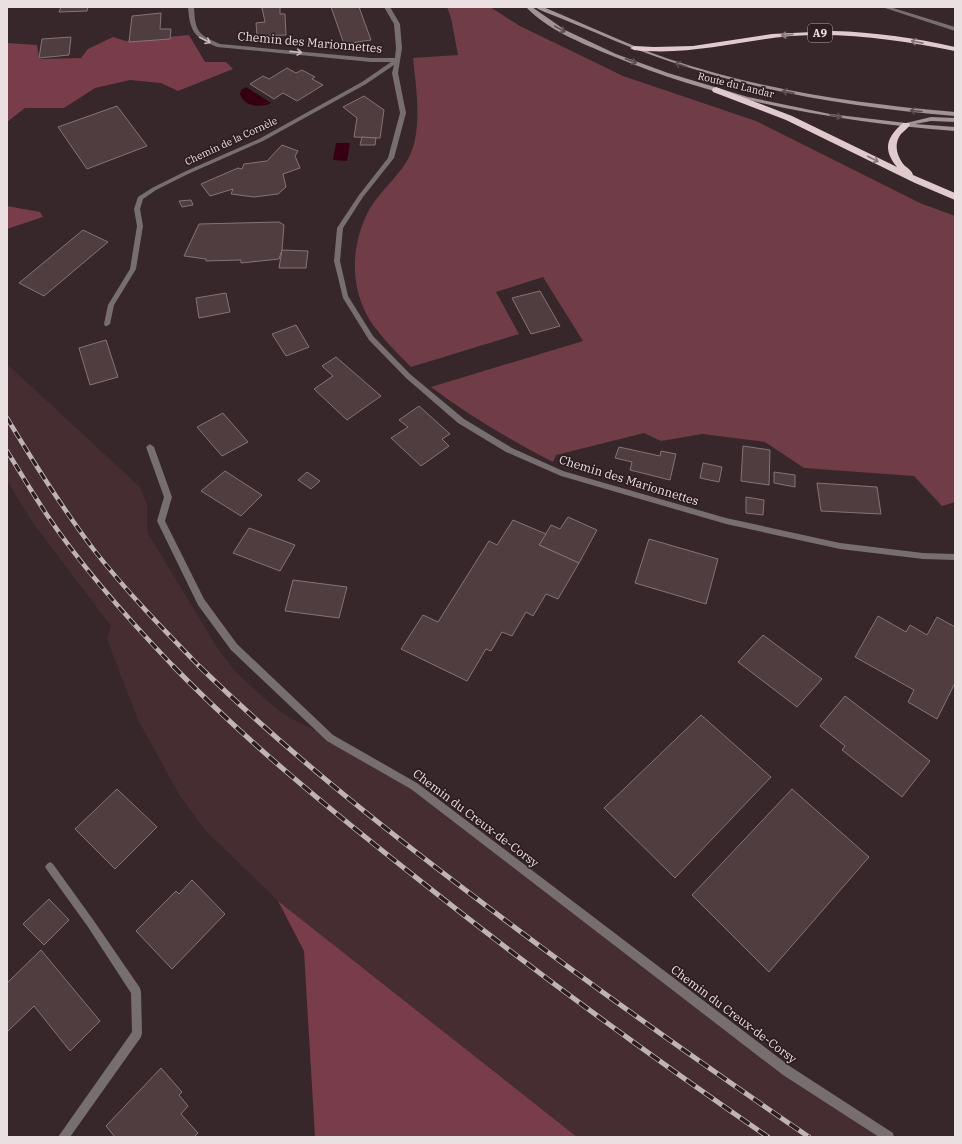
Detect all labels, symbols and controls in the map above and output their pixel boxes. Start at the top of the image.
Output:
road number: A9 [808,24,832,42]
one-way arrow [554,26,566,33]
street label: Chemin des Marionnettes [237,28,383,56]
one-way arrow [781,31,794,39]
one-way arrow [199,37,211,44]
one-way arrow [911,37,924,45]
one-way arrow [289,48,302,56]
one-way arrow [624,58,636,66]
one-way arrow [676,60,688,68]
street label: Route du Landar [697,69,776,101]
one-way arrow [781,88,794,96]
one-way arrow [910,108,923,115]
one-way arrow [829,112,842,120]
street label: Chemin de la Cornèle [183,114,279,168]
one-way arrow [866,156,878,163]
street label: Chemin des Marionnettes [557,452,701,508]
street label: Chemin du Creux-de-Corsy [410,766,542,871]
street label: Chemin du Creux-de-Corsy [668,962,800,1067]

